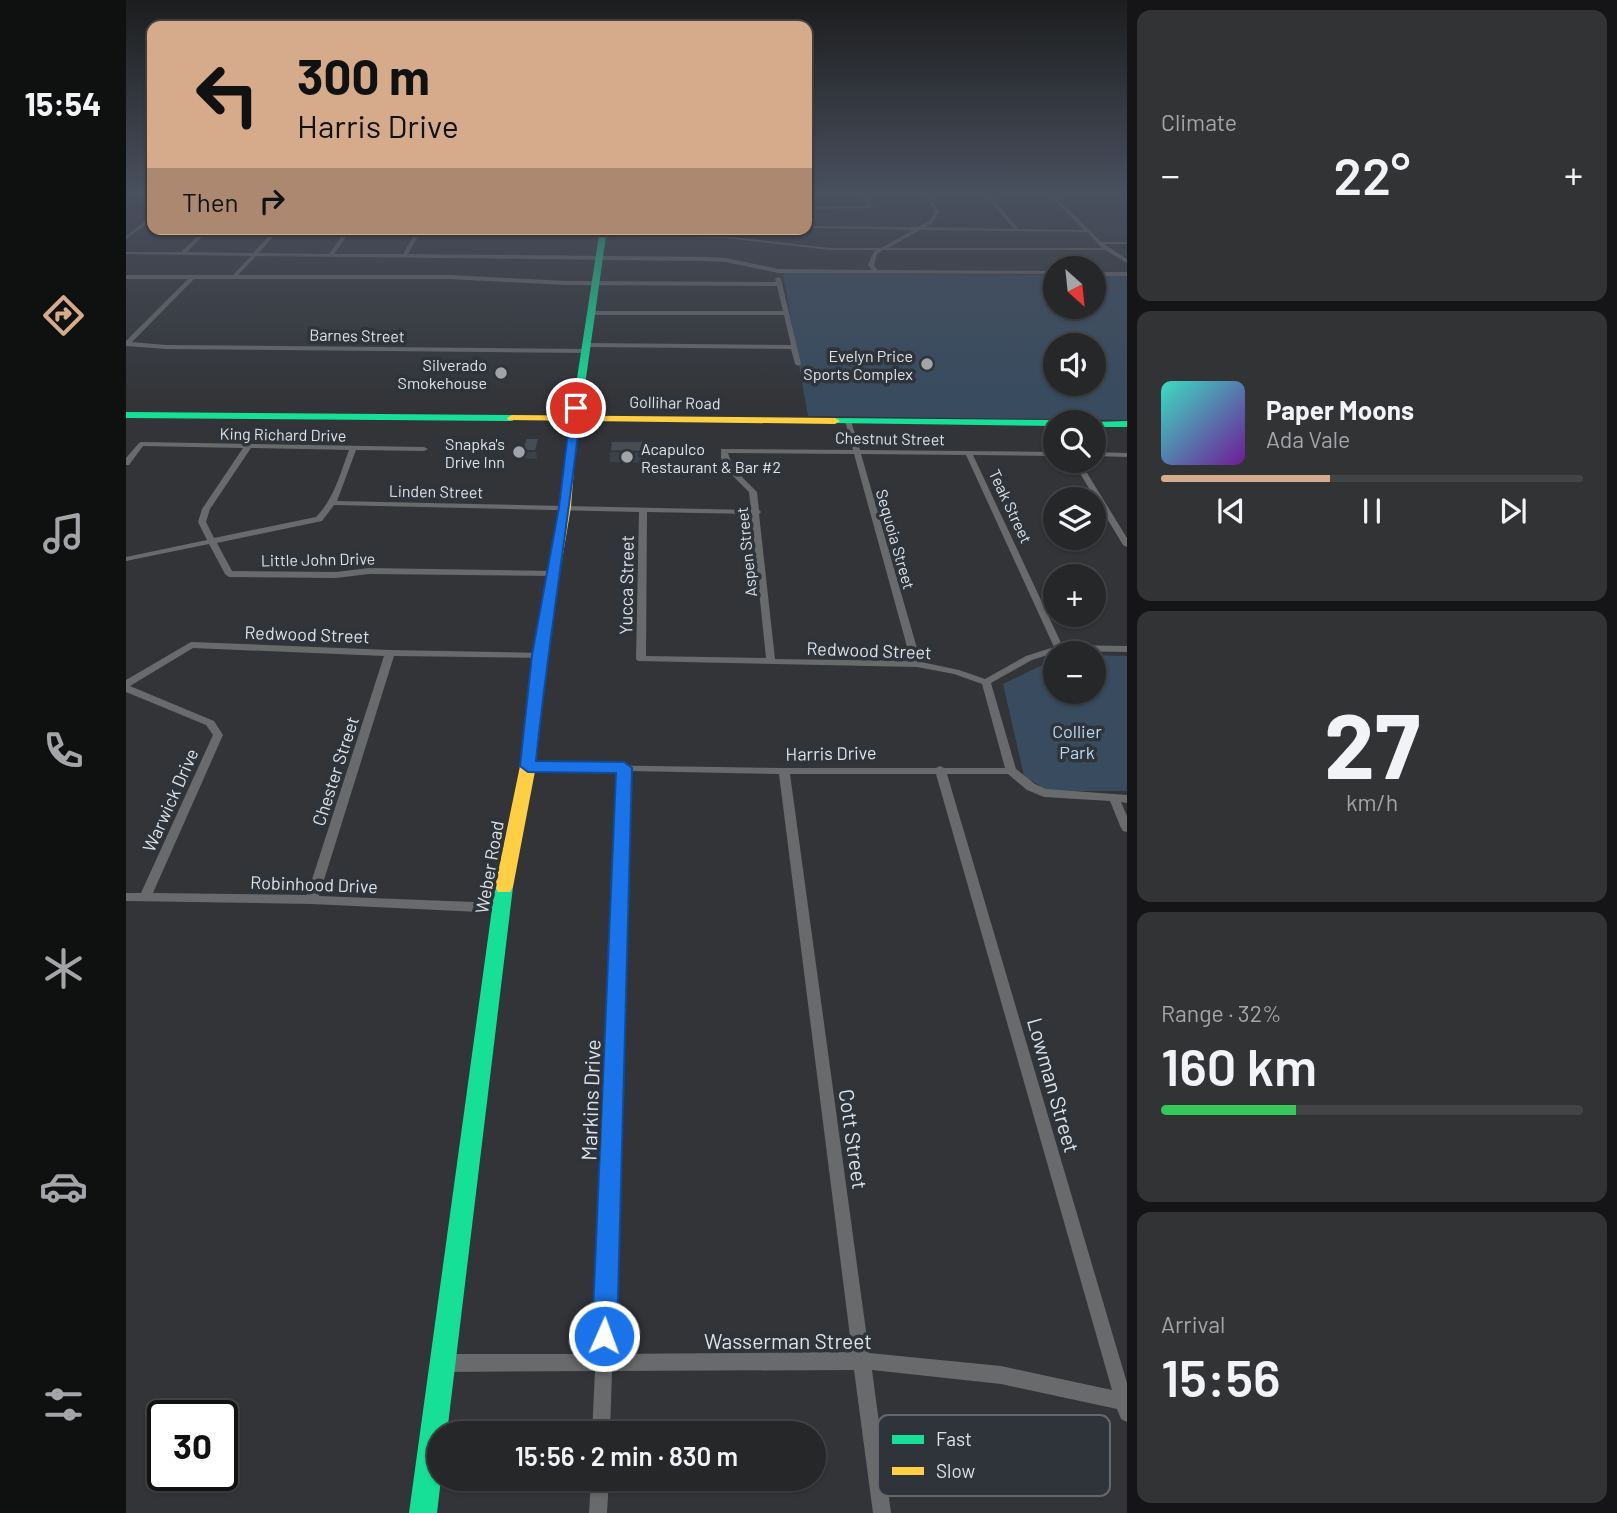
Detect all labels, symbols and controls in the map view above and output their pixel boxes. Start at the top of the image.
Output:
text: 300 m [297,46,430,105]
icon: left [182,49,273,140]
text: 15:54 [25,84,101,122]
text: Harris Drive [297,106,459,144]
text: Climate [1161,108,1237,136]
text: 22° [1334,143,1410,205]
text: − [1161,151,1180,197]
text: + [1564,151,1583,197]
icon: right [253,182,291,220]
text: Then [182,186,239,217]
north arrow [1043,256,1106,318]
map controls [1043,256,1106,704]
icon: directions [39,291,88,340]
street label: Barnes Street [309,325,405,345]
button: sound [1043,333,1106,396]
place label: Evelyn Price Sports Complex [803,346,913,383]
place label: Silverado Smokehouse [398,355,487,392]
marker: Evelyn Price Sports Complex [919,356,935,372]
marker: Silverado Smokehouse [493,365,509,381]
pin [546,378,606,438]
icon: arrive [557,389,595,427]
street label: Gollihar Road [629,392,721,412]
text: Paper Moons [1266,394,1414,425]
button: search [1043,410,1106,473]
street label: King Richard Drive [220,423,346,445]
text: Ada Vale [1266,425,1350,453]
street label: Chestnut Street [835,428,945,448]
place label: Snapka's Drive Inn [445,434,505,471]
place label: Acapulco Restaurant & Bar #2 [641,439,781,476]
marker: Snapka's Drive Inn [511,444,527,460]
marker: Acapulco Restaurant & Bar #2 [619,449,635,465]
street label: Teak Street [986,466,1036,546]
street label: Linden Street [389,481,483,501]
street label: Sequoia Street [873,487,919,591]
button: layers [1043,487,1106,550]
icon: previous [1212,492,1250,530]
icon: pause [1353,492,1391,530]
icon: next [1494,492,1532,530]
street label: Aspen Street [732,506,760,598]
icon: music [39,509,88,558]
street label: Yucca Street [614,535,638,635]
street label: Little John Drive [261,549,375,569]
button: + [1043,564,1106,627]
street label: Redwood Street [244,621,370,647]
street label: Redwood Street [806,637,932,663]
button: − [1043,641,1106,704]
text: 27 [1324,688,1420,797]
street label: Chester Street [307,714,363,828]
park label: Collier Park [1052,720,1102,763]
icon: phone [39,726,88,775]
street label: Harris Drive [785,741,877,765]
street label: Warwick Drive [137,745,203,855]
text: km/h [1346,788,1398,816]
street label: Weber Road [470,819,508,915]
street label: Robinhood Drive [250,871,378,897]
icon: climate [39,944,88,993]
text: Range · 32% [1161,999,1282,1027]
street label: Lowman Street [1023,1015,1085,1155]
text: 160 km [1161,1034,1317,1096]
street label: Markins Drive [575,1039,605,1161]
street label: Cott Street [835,1087,873,1191]
icon: car [39,1162,88,1211]
position arrow [567,1299,641,1373]
text: Arrival [1161,1310,1225,1338]
street label: Wasserman Street [704,1328,872,1353]
text: 15:56 [1161,1345,1280,1407]
icon: filters [39,1380,88,1429]
speed limit sign: 30 [147,1400,238,1491]
legend [878,1415,1110,1496]
text: Fast [936,1427,972,1450]
text: 15:56 · 2 min · 830 m [515,1440,738,1471]
text: Slow [936,1459,975,1482]

